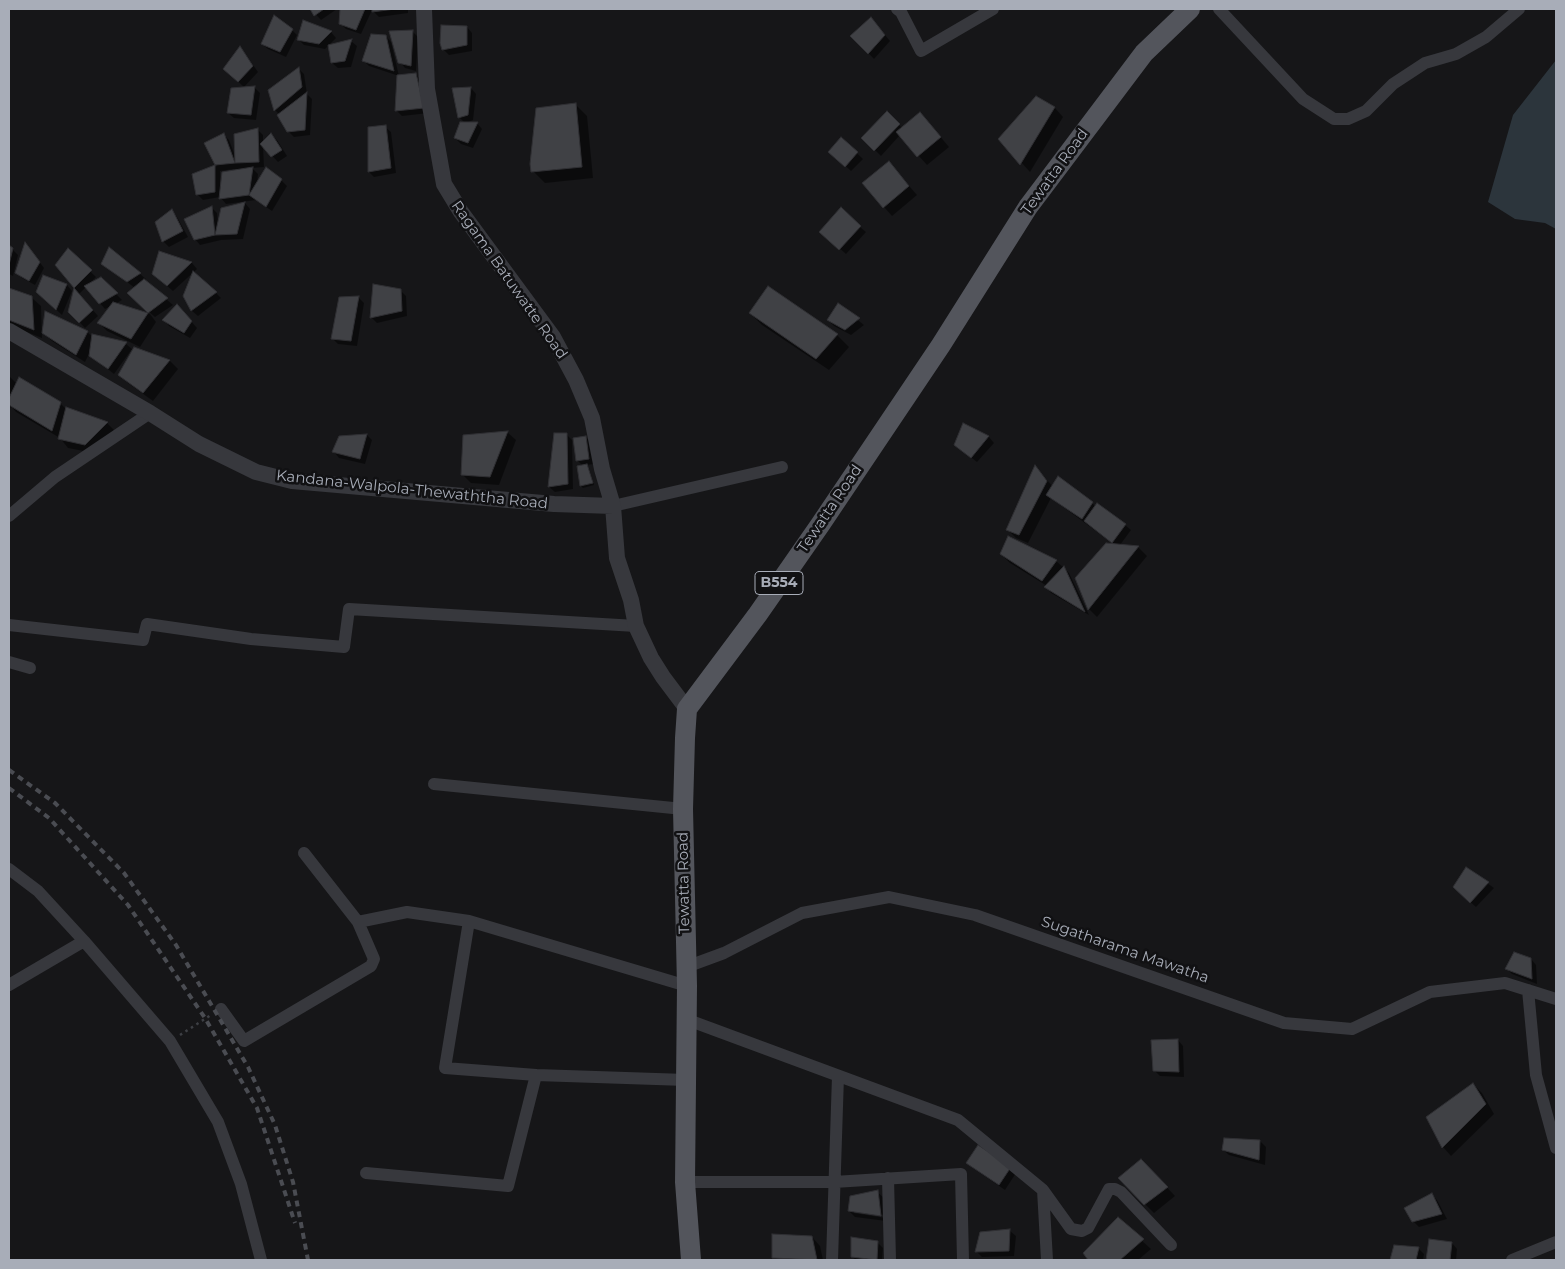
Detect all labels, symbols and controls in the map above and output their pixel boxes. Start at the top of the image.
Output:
street label: Tewatta Road [1018,125,1092,219]
street label: Ragama Batuwatte Road [447,197,571,363]
street label: Tewatta Road [794,462,866,556]
street label: Kandana-Walpola-Thewaththa Road [275,467,549,513]
road number: B554 [755,572,803,594]
street label: Tewatta Road [674,832,694,934]
street label: Sugatharama Mawatha [1039,913,1211,987]

